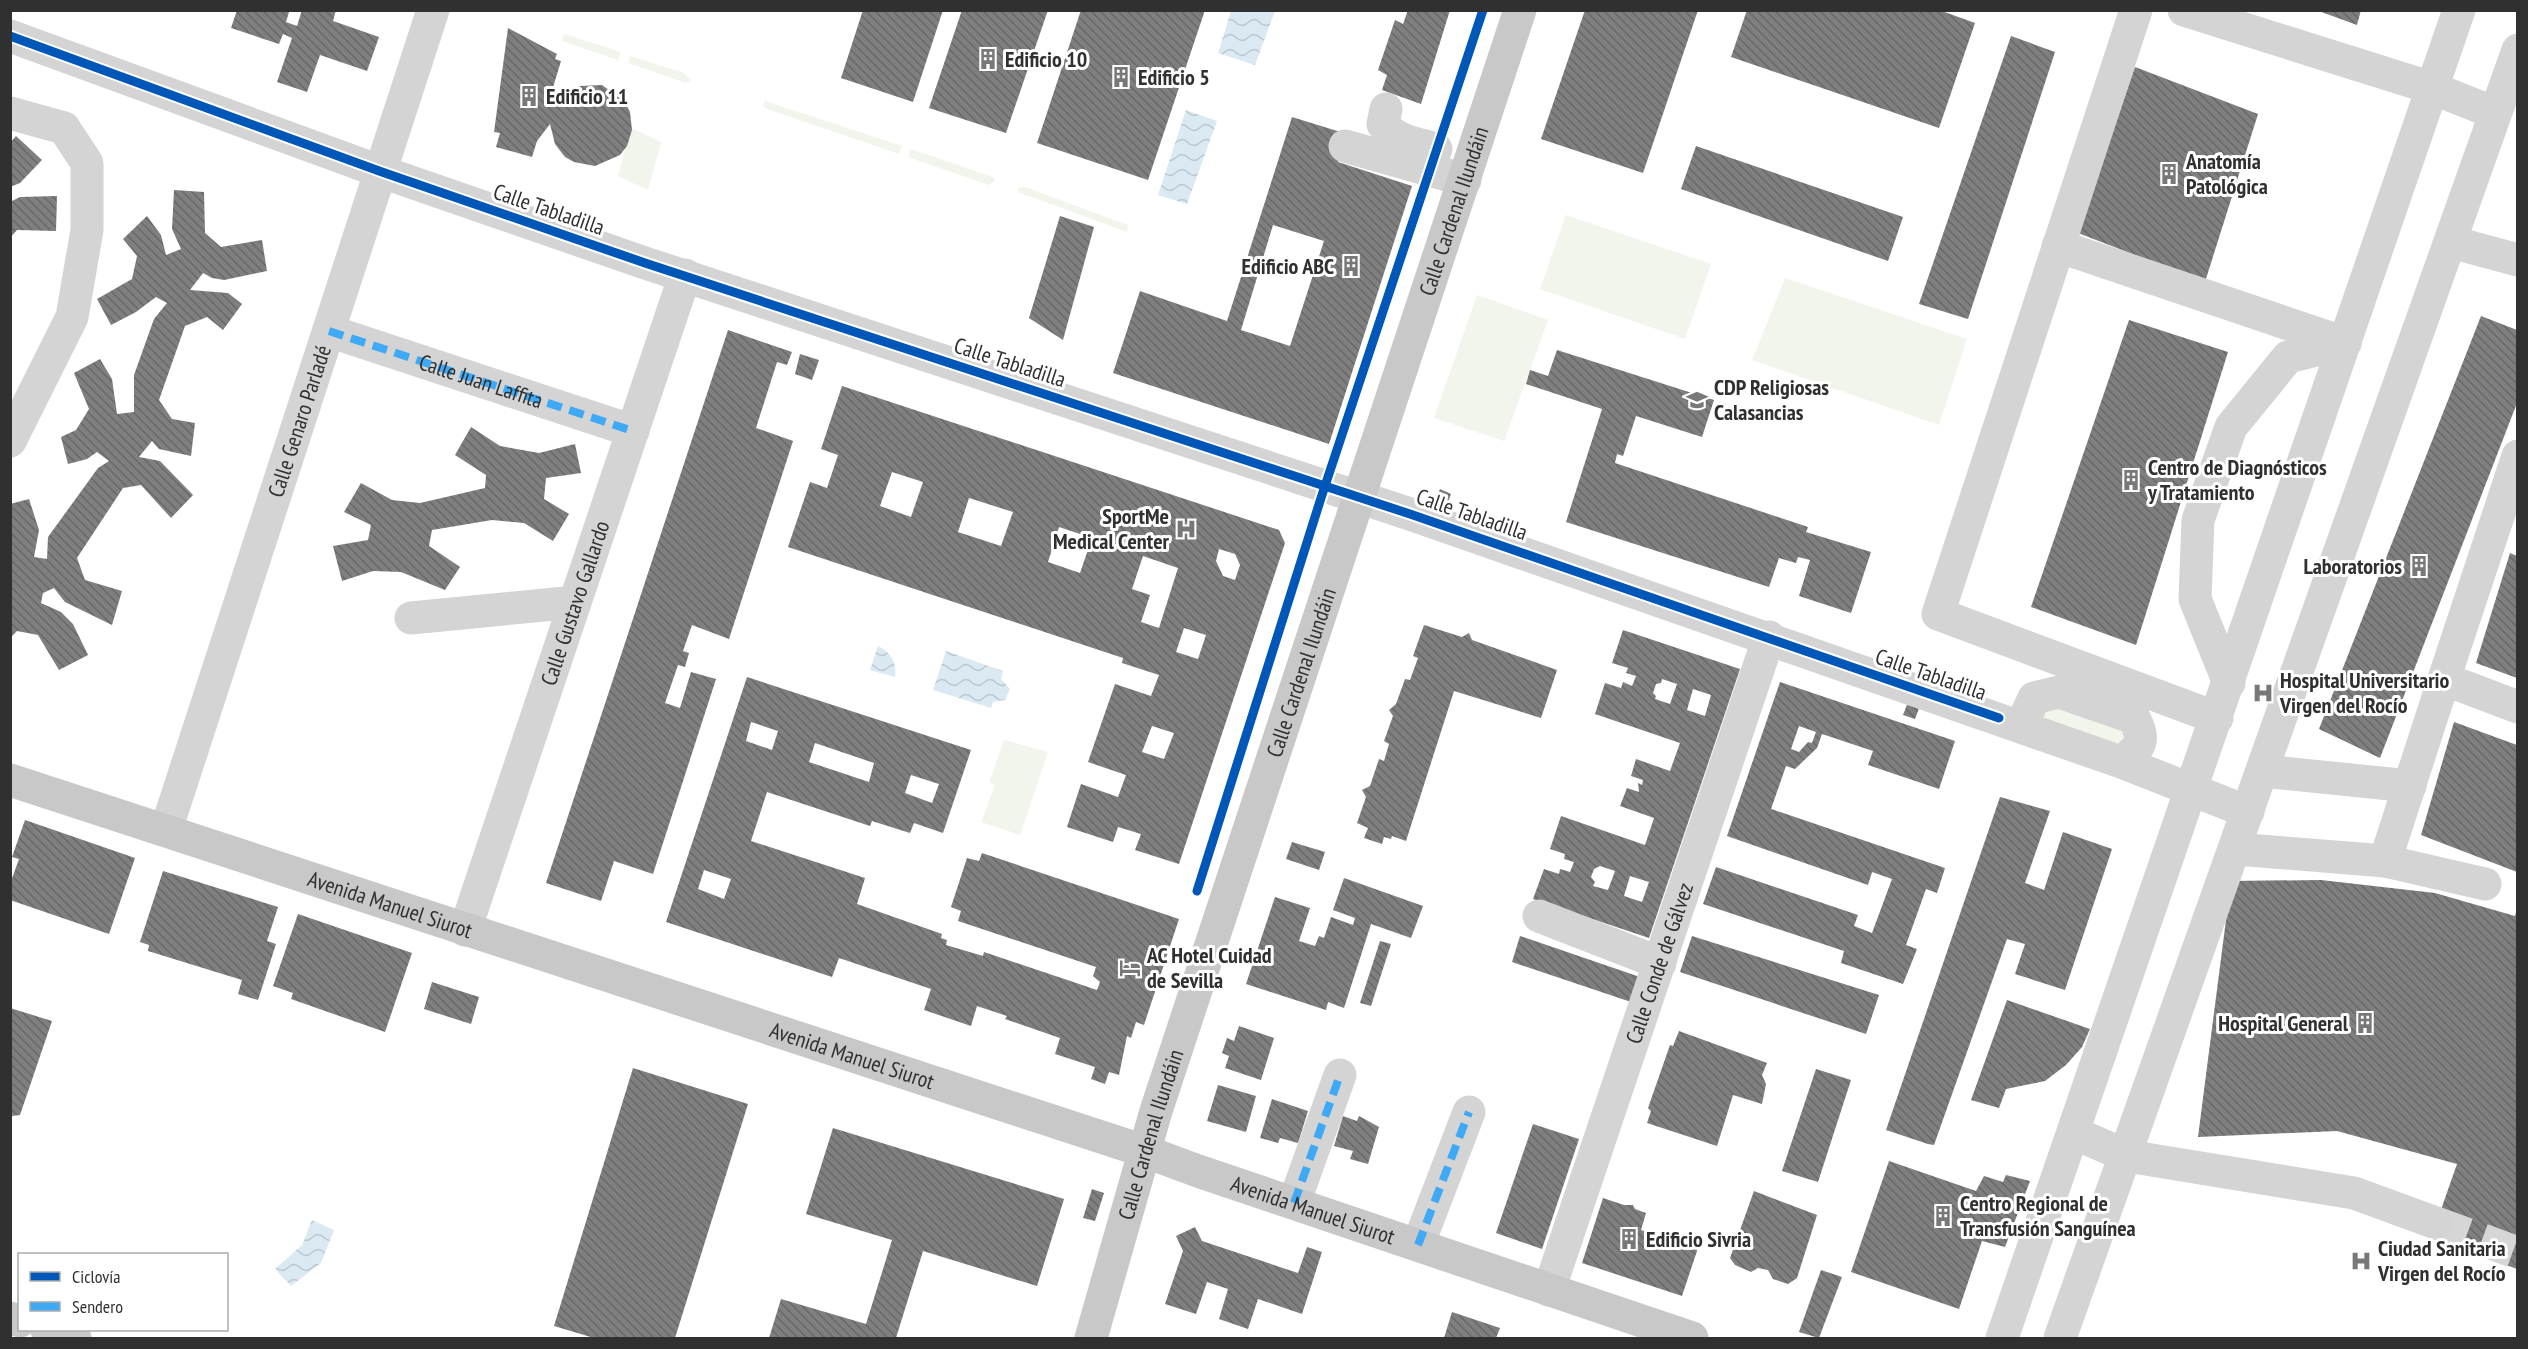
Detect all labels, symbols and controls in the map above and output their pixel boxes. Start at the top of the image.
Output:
place label: Edificio 10 [1005,45,1087,73]
building icon: Edificio 10 [976,47,1000,71]
place label: Edificio 5 [1138,63,1210,91]
building icon: Edificio 5 [1109,65,1133,89]
place label: Edificio 11 [546,82,628,110]
building icon: Edificio 11 [517,84,541,108]
street label: Calle Cardenal Ilundáin [1413,123,1495,299]
place label: Anatomía Patológica [2185,147,2268,200]
building icon: Anatomía Patológica [2157,162,2181,186]
street label: Calle Tabladilla [490,177,608,241]
place label: Edificio ABC [1242,252,1334,280]
building icon: Edificio ABC [1339,254,1363,278]
street label: Calle Tabladilla [951,331,1069,393]
street label: Calle Genaro Parladé [261,342,337,501]
street label: Calle Juan Laffita [416,348,546,414]
place label: CDP Religiosas Calasancias [1714,373,1829,426]
school or university icon: CDP Religiosas Calasancias [1685,388,1709,412]
place label: Centro de Diagnósticos y Tratamiento [2147,453,2327,506]
building icon: Centro de Diagnósticos y Tratamiento [2119,468,2143,492]
street label: Calle Tabladilla [1413,482,1531,546]
place label: SportMe Medical Center [1053,502,1170,555]
street label: Calle Gustavo Gallardo [534,517,615,689]
hospital icon: SportMe Medical Center [1174,517,1198,541]
place label: Laboratorios [2303,552,2402,580]
building icon: Laboratorios [2407,554,2431,578]
street label: Calle Cardenal Ilundáin [1260,584,1342,761]
street label: Calle Tabladilla [1872,642,1990,706]
place label: Hospital Universitario Virgen del Rocío [2279,666,2450,719]
hospital icon: Hospital Universitario Virgen del Rocío [2251,681,2275,705]
street label: Avenida Manuel Siurot [304,864,476,944]
street label: Calle Conde de Gálvez [1619,879,1699,1047]
place label: AC Hotel Cuidad de Sevilla [1146,941,1272,994]
hotel icon: AC Hotel Cuidad de Sevilla [1118,956,1142,980]
place label: Hospital General [2218,1009,2349,1037]
building icon: Hospital General [2353,1011,2377,1035]
street label: Avenida Manuel Siurot [766,1016,938,1095]
street label: Calle Cardenal Ilundáin [1112,1046,1189,1223]
street label: Avenida Manuel Siurot [1227,1169,1398,1251]
place label: Centro Regional de Transfusión Sanguínea [1960,1189,2136,1242]
building icon: Centro Regional de Transfusión Sanguínea [1931,1204,1955,1228]
place label: Edificio Sivria [1646,1225,1751,1253]
building icon: Edificio Sivria [1617,1227,1641,1251]
place label: Ciudad Sanitaria Virgen del Rocío [2377,1234,2506,1287]
hospital icon: Ciudad Sanitaria Virgen del Rocío [2349,1249,2373,1273]
legend [18,1253,228,1331]
text: Ciclovía [72,1265,120,1288]
text: Sendero [72,1295,123,1318]

